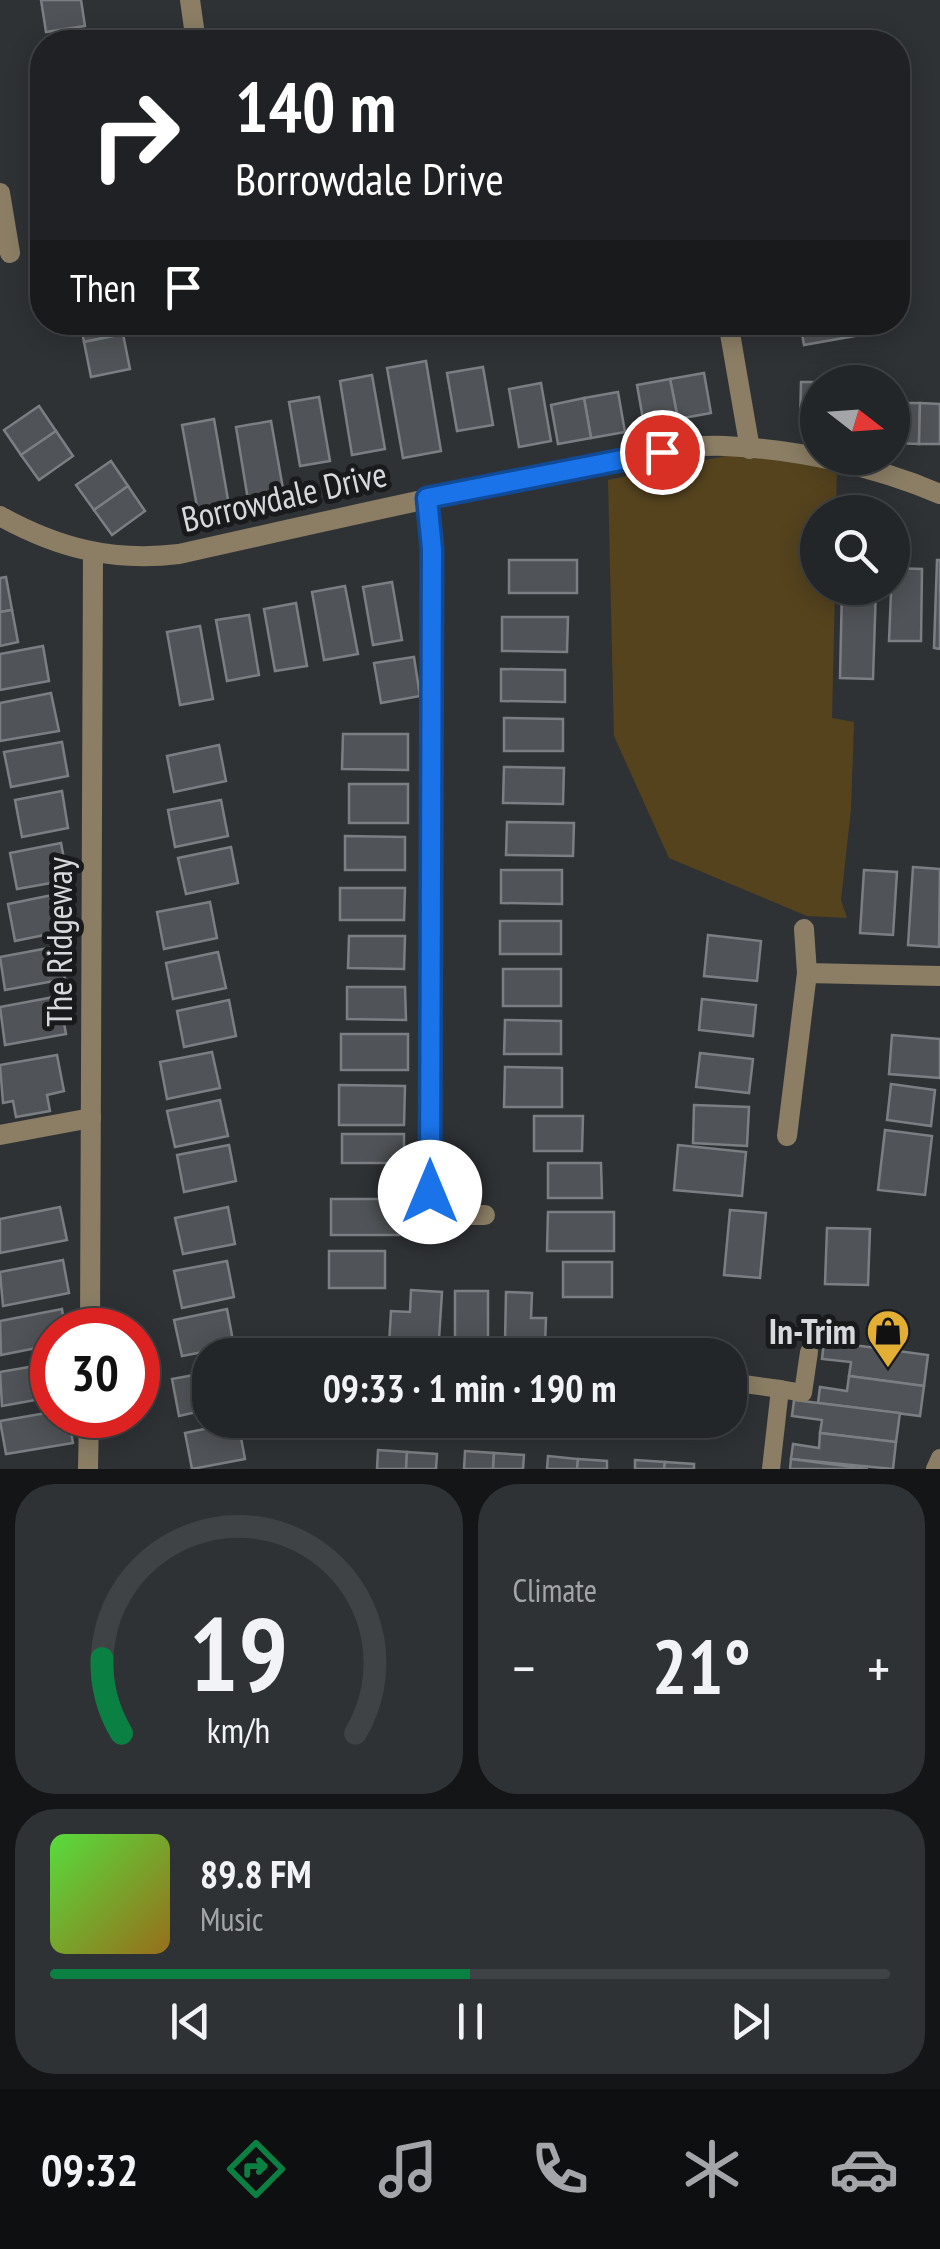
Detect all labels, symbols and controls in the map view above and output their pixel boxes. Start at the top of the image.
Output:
text: 140 m [235,61,396,151]
icon: right [70,70,200,200]
text: Borrowdale Drive [235,149,504,207]
icon: arrive [156,260,211,315]
text: Then [70,263,136,312]
north arrow [800,365,910,475]
map controls [800,365,910,605]
pin [620,410,705,495]
icon: arrive [635,425,690,480]
street label: Borrowdale Drive [177,450,391,542]
button: search [800,495,910,605]
street label: The Ridgeway [36,856,82,1027]
position arrow [378,1140,482,1244]
speed limit sign: 30 [30,1308,160,1438]
place label: In-Trim [769,1308,856,1354]
shop icon: In-Trim [865,1308,911,1369]
text: 09:33 · 1 min · 190 m [323,1363,616,1412]
text: Climate [513,1569,597,1611]
text: 19 [189,1585,288,1720]
text: 21° [652,1618,751,1715]
text: − [513,1632,535,1703]
text: + [867,1632,890,1703]
text: km/h [207,1707,270,1753]
text: 89.8 FM [200,1849,312,1898]
text: Music [200,1898,263,1940]
icon: previous [163,1994,218,2049]
icon: pause [443,1994,498,2049]
icon: next [723,1994,778,2049]
icon: directions [221,2134,291,2204]
icon: music [373,2134,443,2204]
icon: phone [525,2134,595,2204]
icon: climate [677,2134,747,2204]
icon: car [829,2134,899,2204]
text: 09:32 [41,2140,138,2198]

